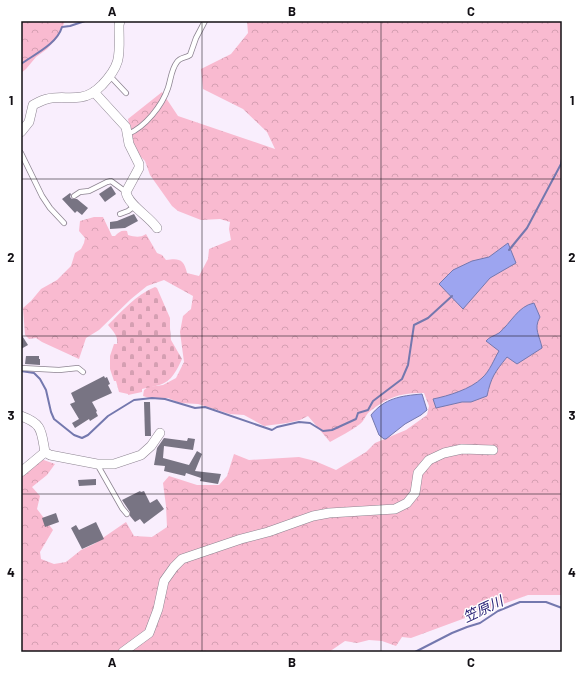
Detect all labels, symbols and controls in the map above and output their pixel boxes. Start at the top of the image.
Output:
text: A [108,3,117,19]
text: B [288,3,296,19]
text: C [467,3,475,19]
text: 1 [9,92,13,108]
text: 1 [570,92,574,108]
text: 2 [7,249,15,265]
text: 2 [568,249,576,265]
text: 3 [7,407,15,423]
text: 3 [568,407,576,423]
text: 4 [7,564,15,580]
text: 4 [568,564,576,580]
water label: 笠原川 [460,591,507,625]
text: A [108,654,117,670]
text: B [288,654,296,670]
text: C [467,654,475,670]

